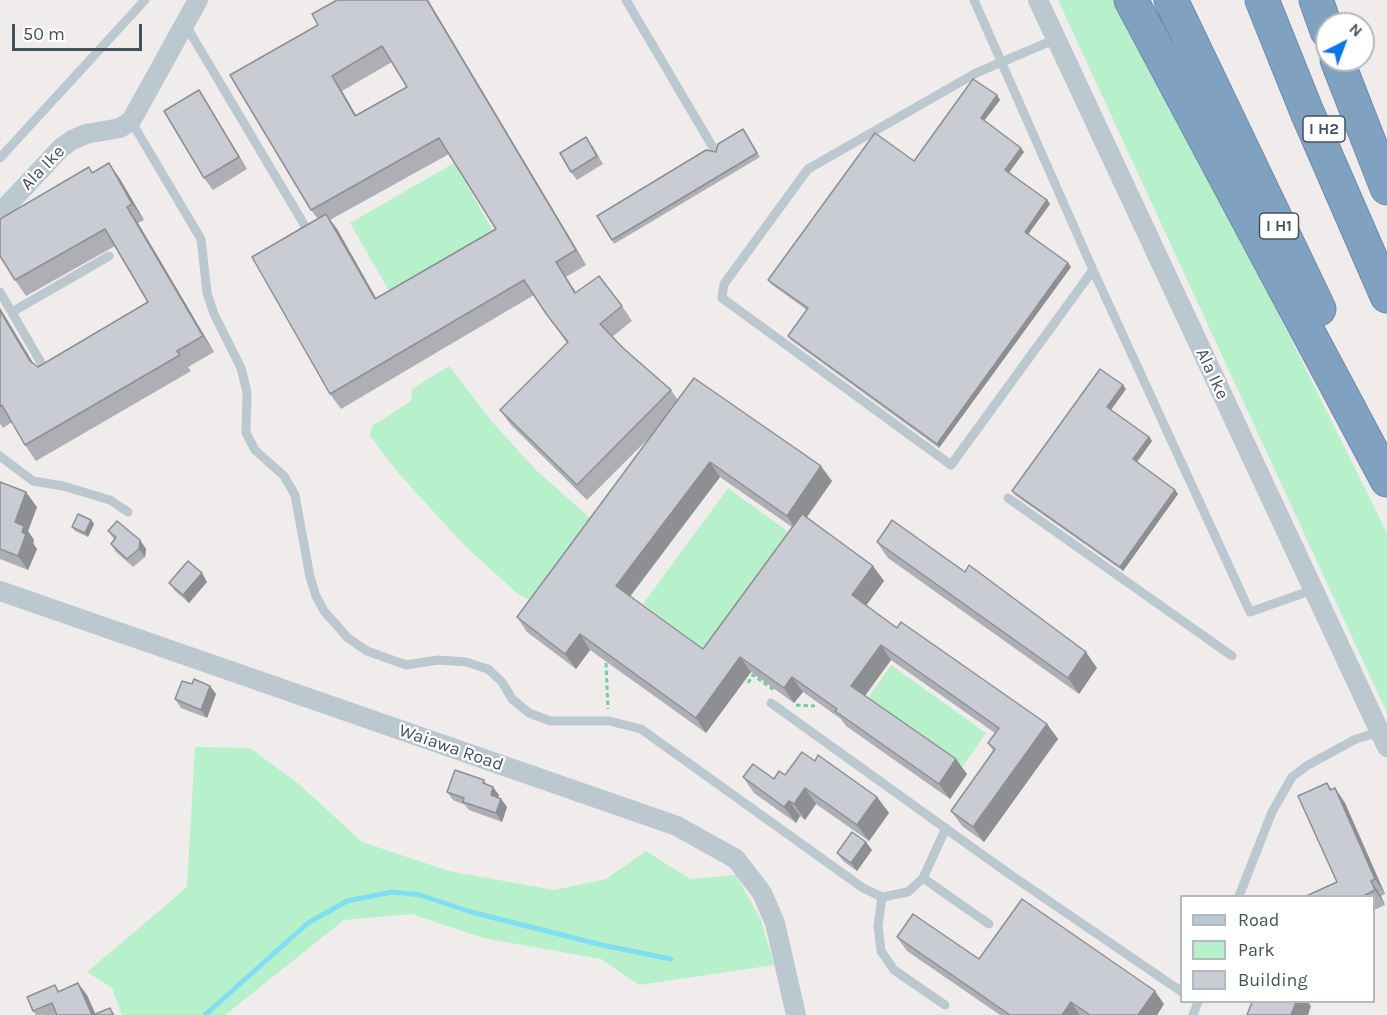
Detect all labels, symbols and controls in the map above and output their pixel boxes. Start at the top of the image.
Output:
scale bar [15,12,146,50]
north arrow [1315,12,1375,72]
text: N [1345,19,1367,41]
text: 50 m [23,23,65,45]
road number: I H2 [1303,116,1345,142]
street label: Ala Ike [16,141,70,195]
road number: I H1 [1260,213,1298,239]
street label: Ala Ike [1191,345,1233,403]
street label: Waiawa Road [396,720,506,776]
legend [1180,895,1375,1003]
text: Road [1238,909,1279,931]
text: Park [1238,939,1275,961]
text: Building [1238,969,1308,991]

